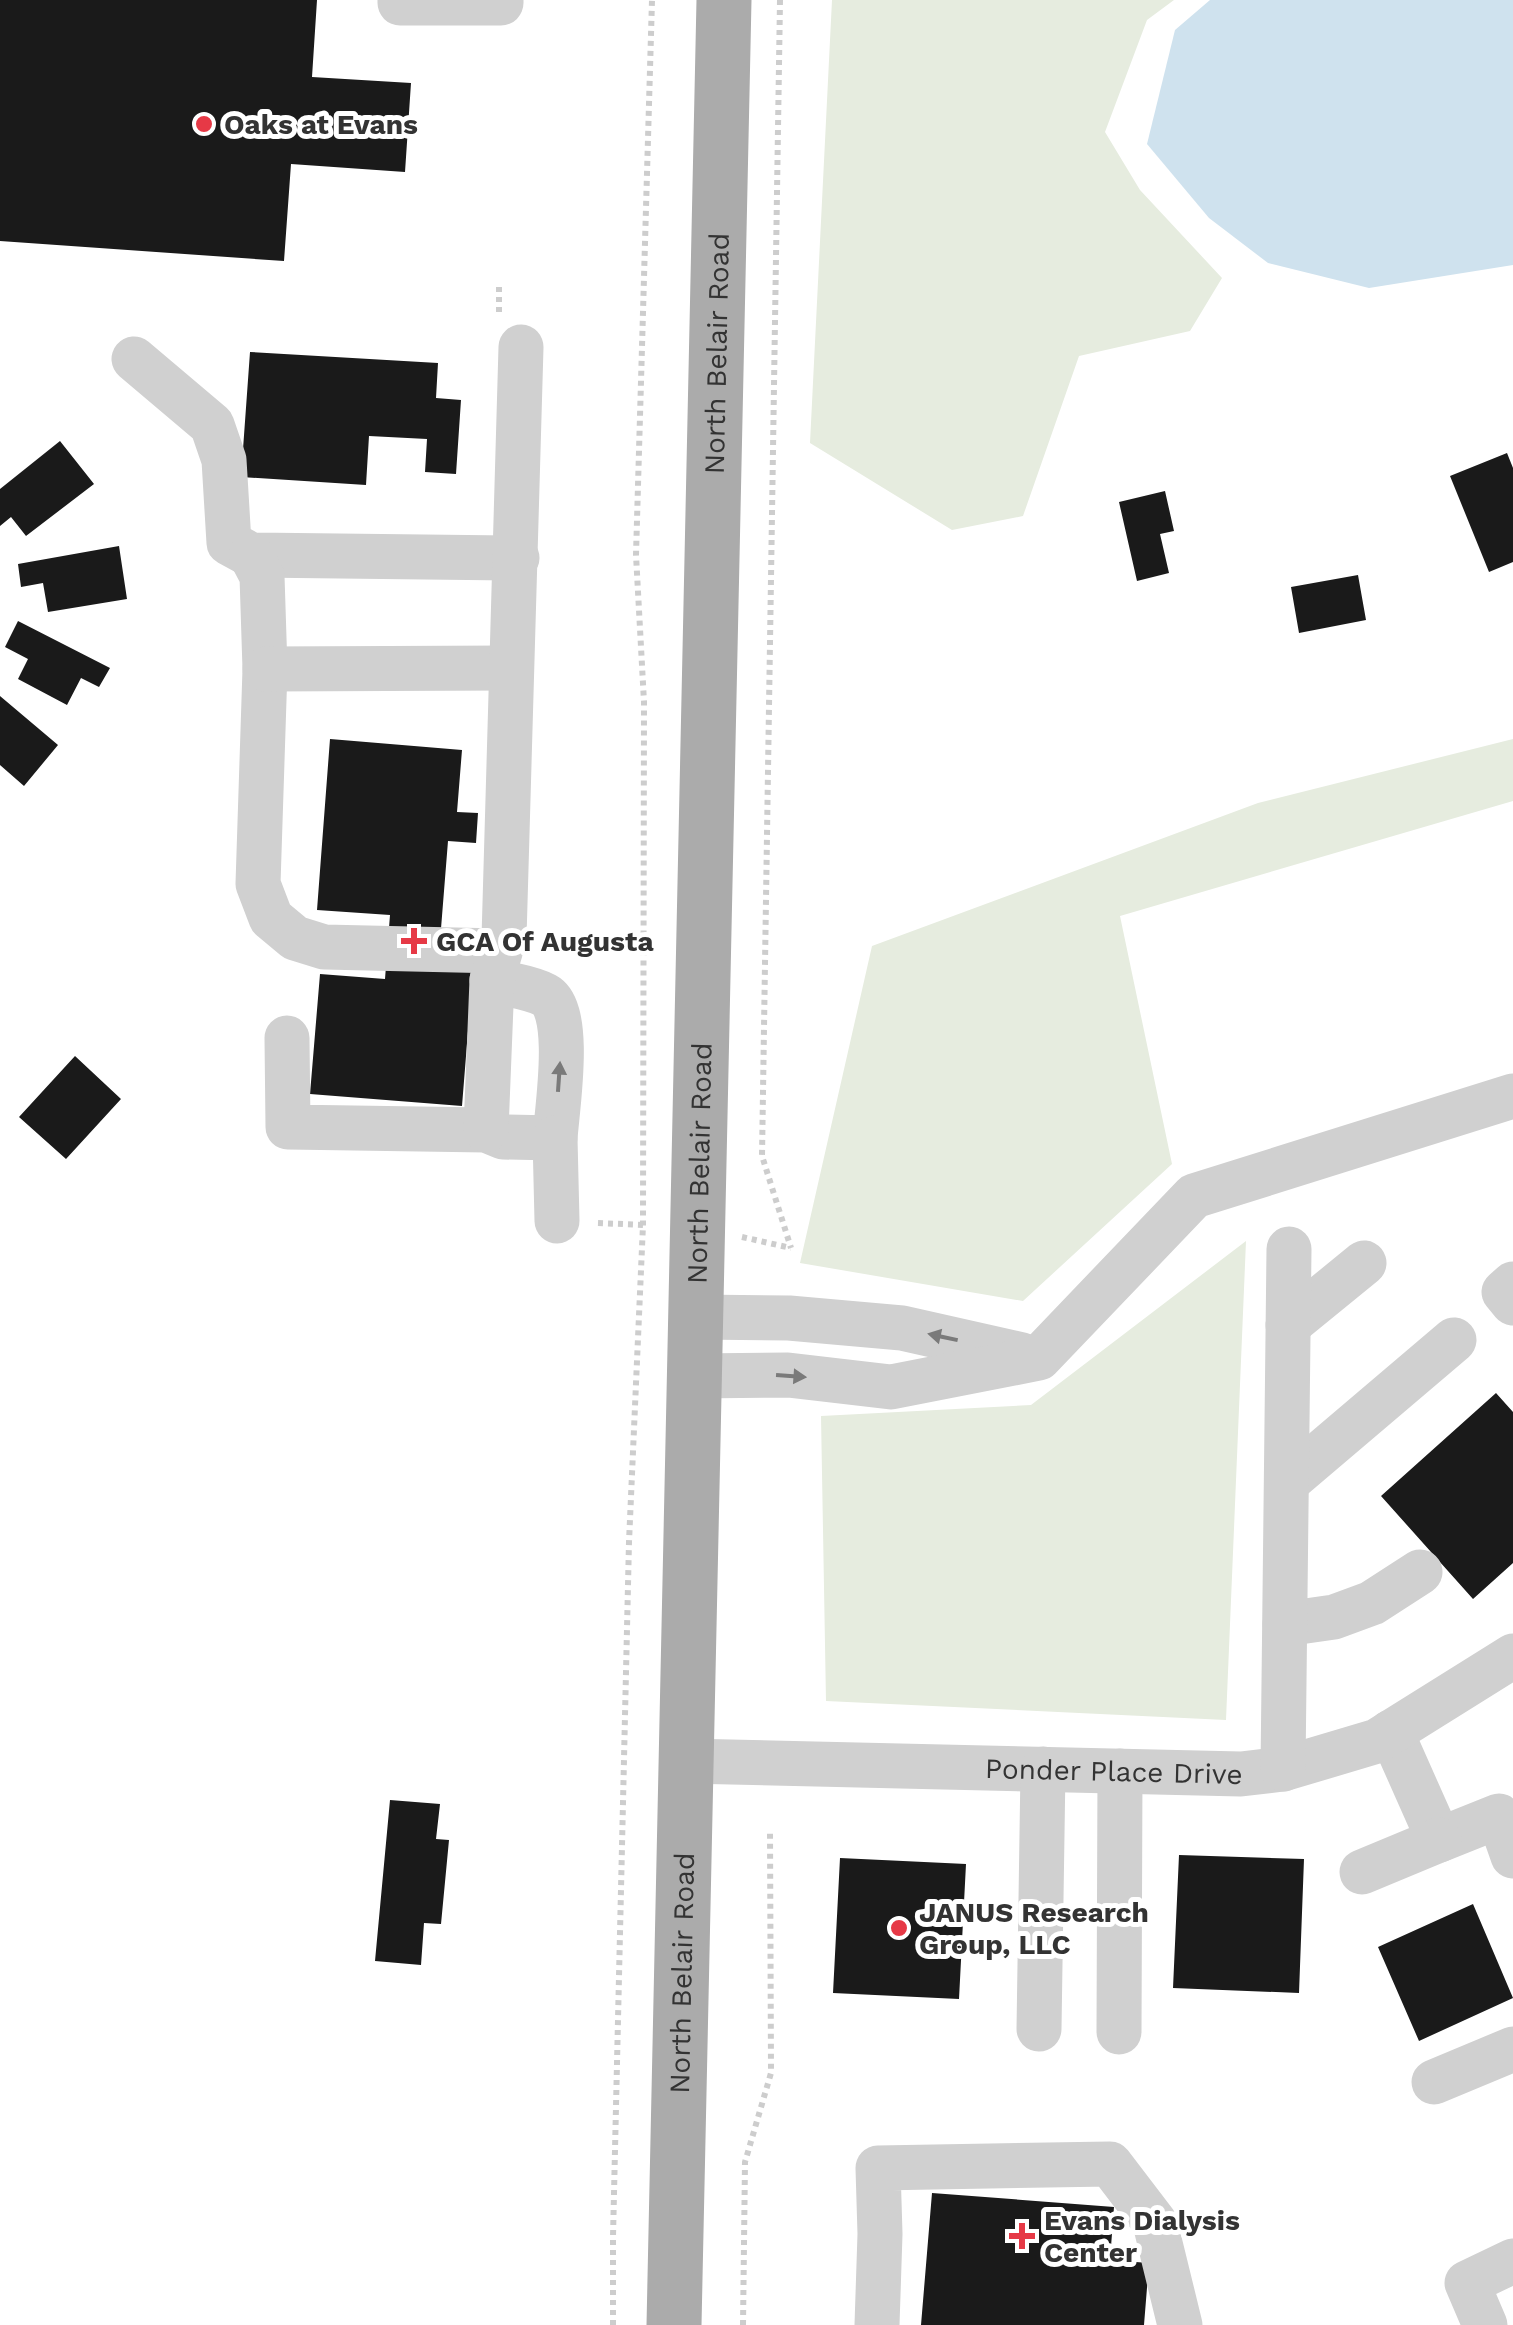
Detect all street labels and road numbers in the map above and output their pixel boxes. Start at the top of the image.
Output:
street label: North Belair Road [697,232,735,475]
street label: North Belair Road [680,1042,718,1284]
street label: Ponder Place Drive [985,1752,1243,1791]
street label: North Belair Road [662,1852,701,2094]

